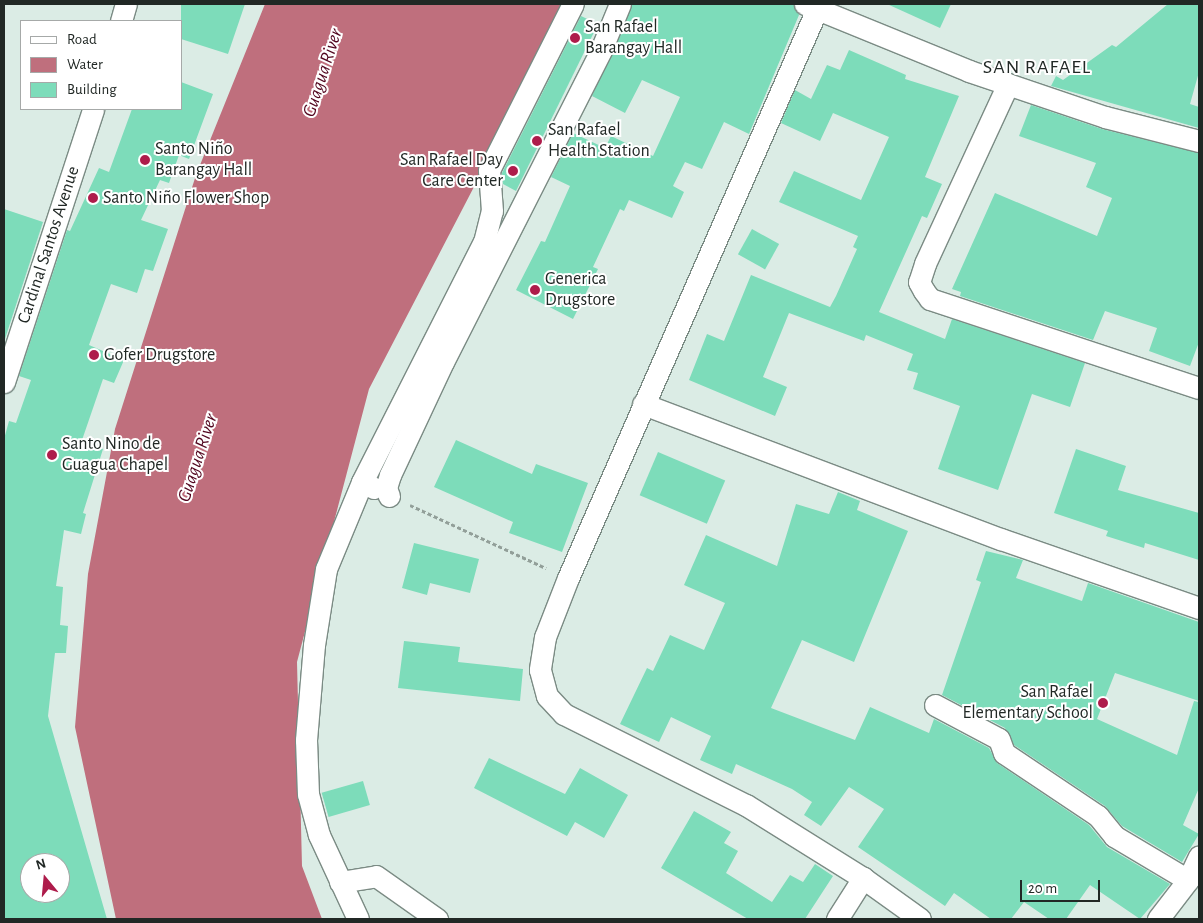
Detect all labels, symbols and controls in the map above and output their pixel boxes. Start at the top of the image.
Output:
place label: San Rafael Barangay Hall [585,17,682,59]
legend [20,20,182,110]
water label: Guagua River [298,26,348,120]
text: Road [67,32,97,47]
marker: San Rafael Barangay Hall [569,32,581,44]
district label: SAN RAFAEL [982,55,1092,79]
text: Water [67,57,103,72]
text: Building [67,82,117,97]
place label: San Rafael Health Station [548,120,650,162]
marker: San Rafael Health Station [530,134,544,148]
place label: Santo Niño Barangay Hall [155,139,252,182]
place label: San Rafael Day Care Center [400,150,503,192]
marker: Santo Niño Barangay Hall [139,154,151,166]
street label: Cardinal Santos Avenue [13,164,85,326]
marker: San Rafael Day Care Center [507,165,519,177]
place label: Santo Niño Flower Shop [103,187,269,209]
marker: Santo Niño Flower Shop [87,192,99,204]
place label: Generica Drugstore [545,269,615,312]
marker: Generica Drugstore [529,284,541,296]
place label: Gofer Drugstore [104,344,215,366]
marker: Gofer Drugstore [88,349,100,361]
water label: Guagua River [173,411,223,505]
place label: Santo Nino de Guagua Chapel [62,434,168,476]
marker: Santo Nino de Guagua Chapel [46,449,58,461]
place label: San Rafael Elementary School [963,682,1093,724]
marker: San Rafael Elementary School [1097,697,1109,709]
north arrow [20,853,70,903]
text: N [34,856,48,873]
scale bar [1023,870,1103,902]
text: 20 m [1028,881,1057,896]

